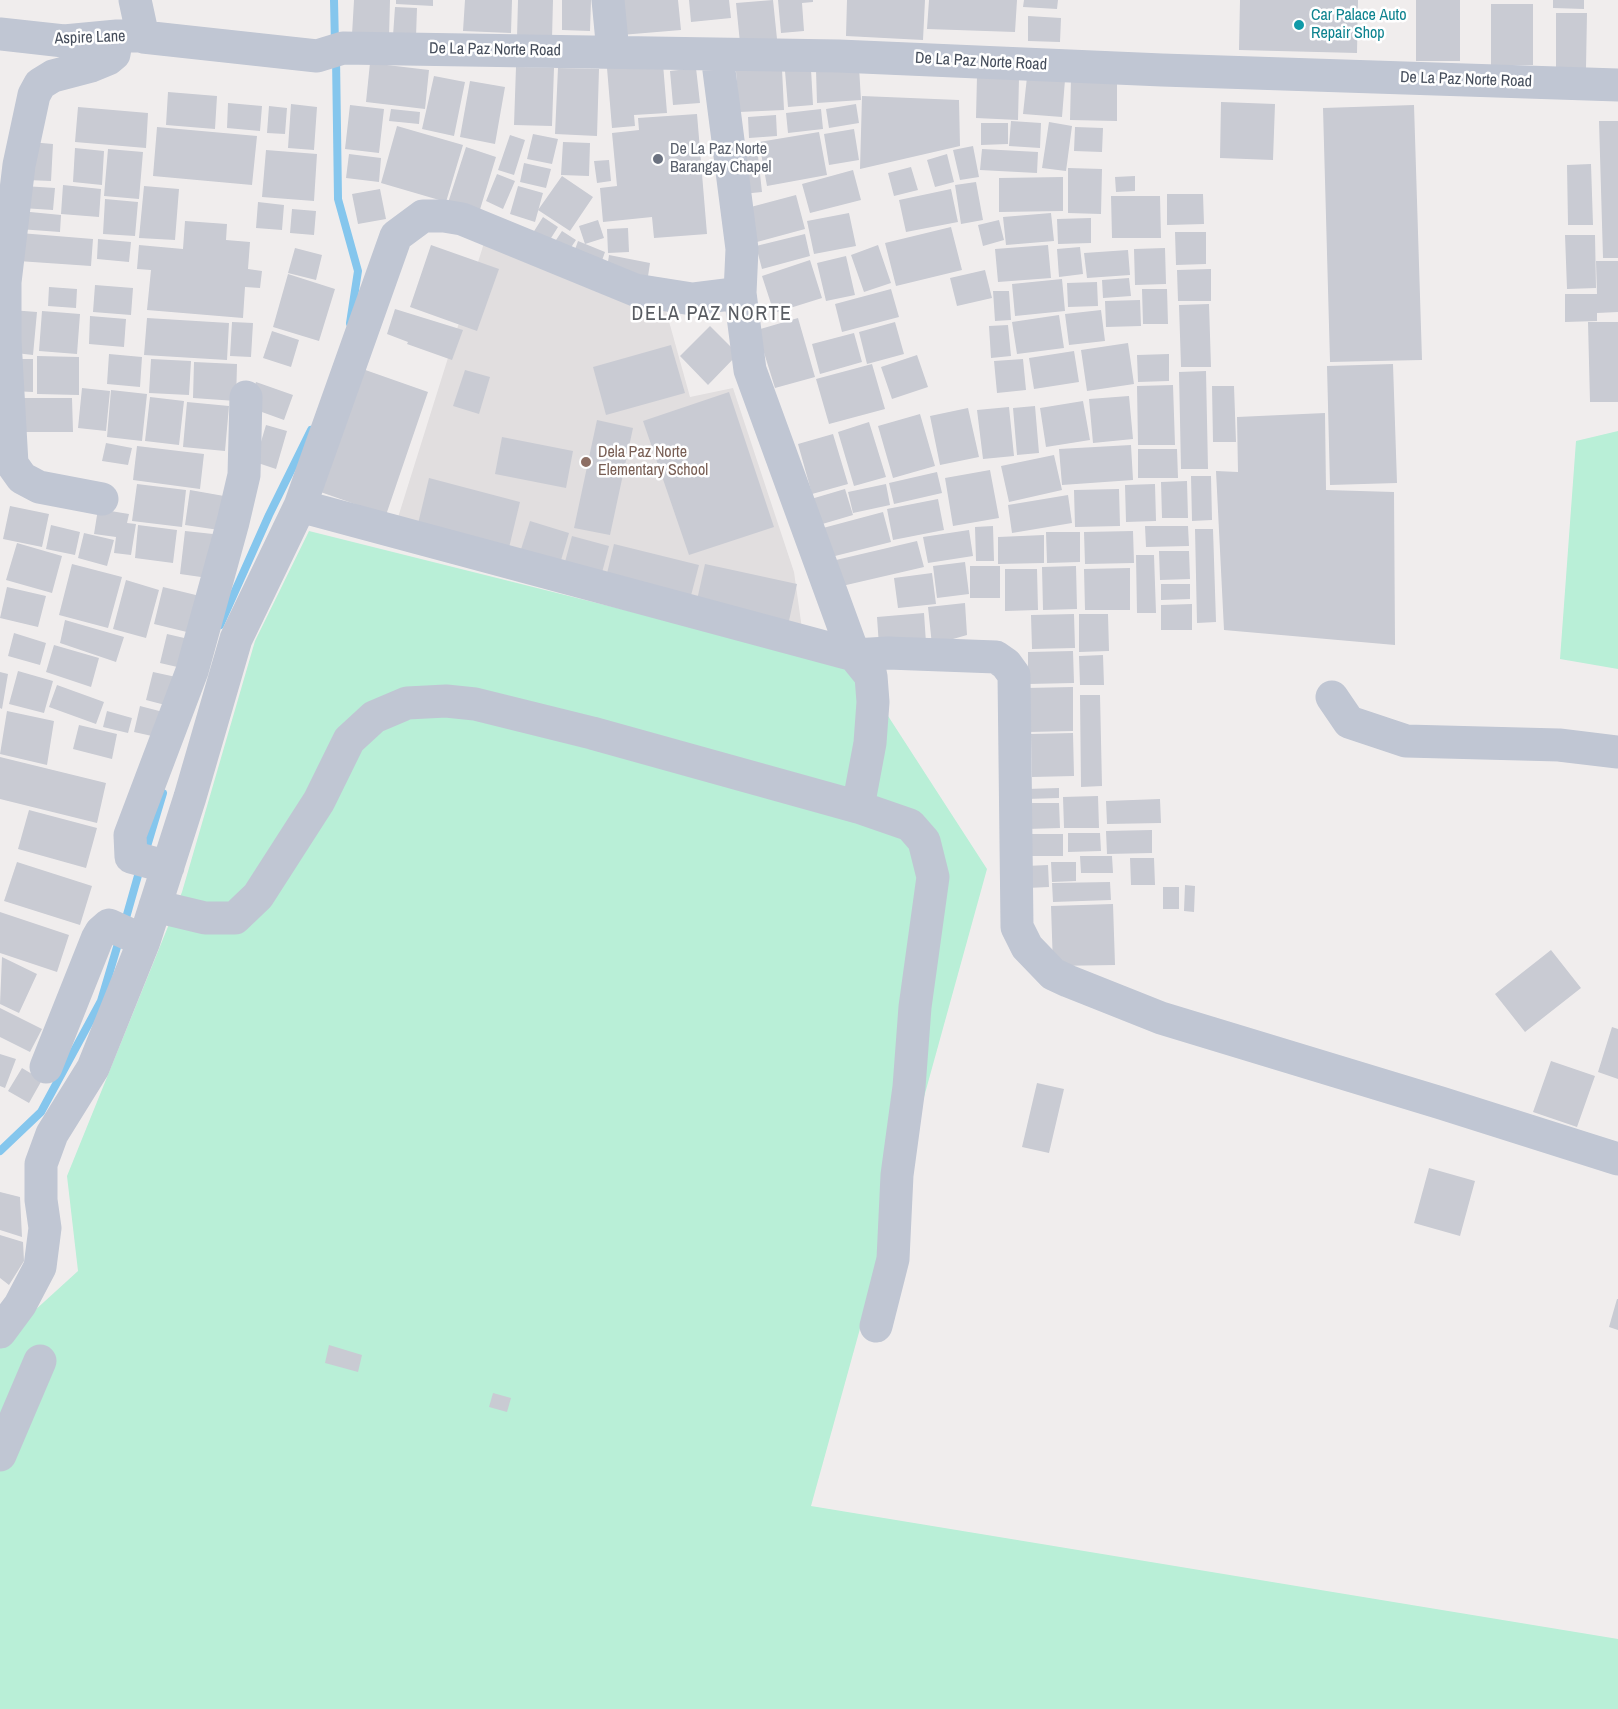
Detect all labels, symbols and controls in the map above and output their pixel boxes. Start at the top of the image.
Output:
place label: Car Palace Auto Repair Shop [1311,6,1407,44]
marker: Car Palace Auto Repair Shop [1292,18,1306,32]
street label: Aspire Lane [54,27,126,49]
street label: De La Paz Norte Road [429,39,561,61]
street label: De La Paz Norte Road [915,49,1047,75]
street label: De La Paz Norte Road [1400,68,1532,92]
place label: De La Paz Norte Barangay Chapel [670,140,771,178]
marker: De La Paz Norte Barangay Chapel [651,152,665,166]
district label: DELA PAZ NORTE [632,303,792,327]
place label: Dela Paz Norte Elementary School [598,443,708,481]
marker: Dela Paz Norte Elementary School [579,455,593,469]

